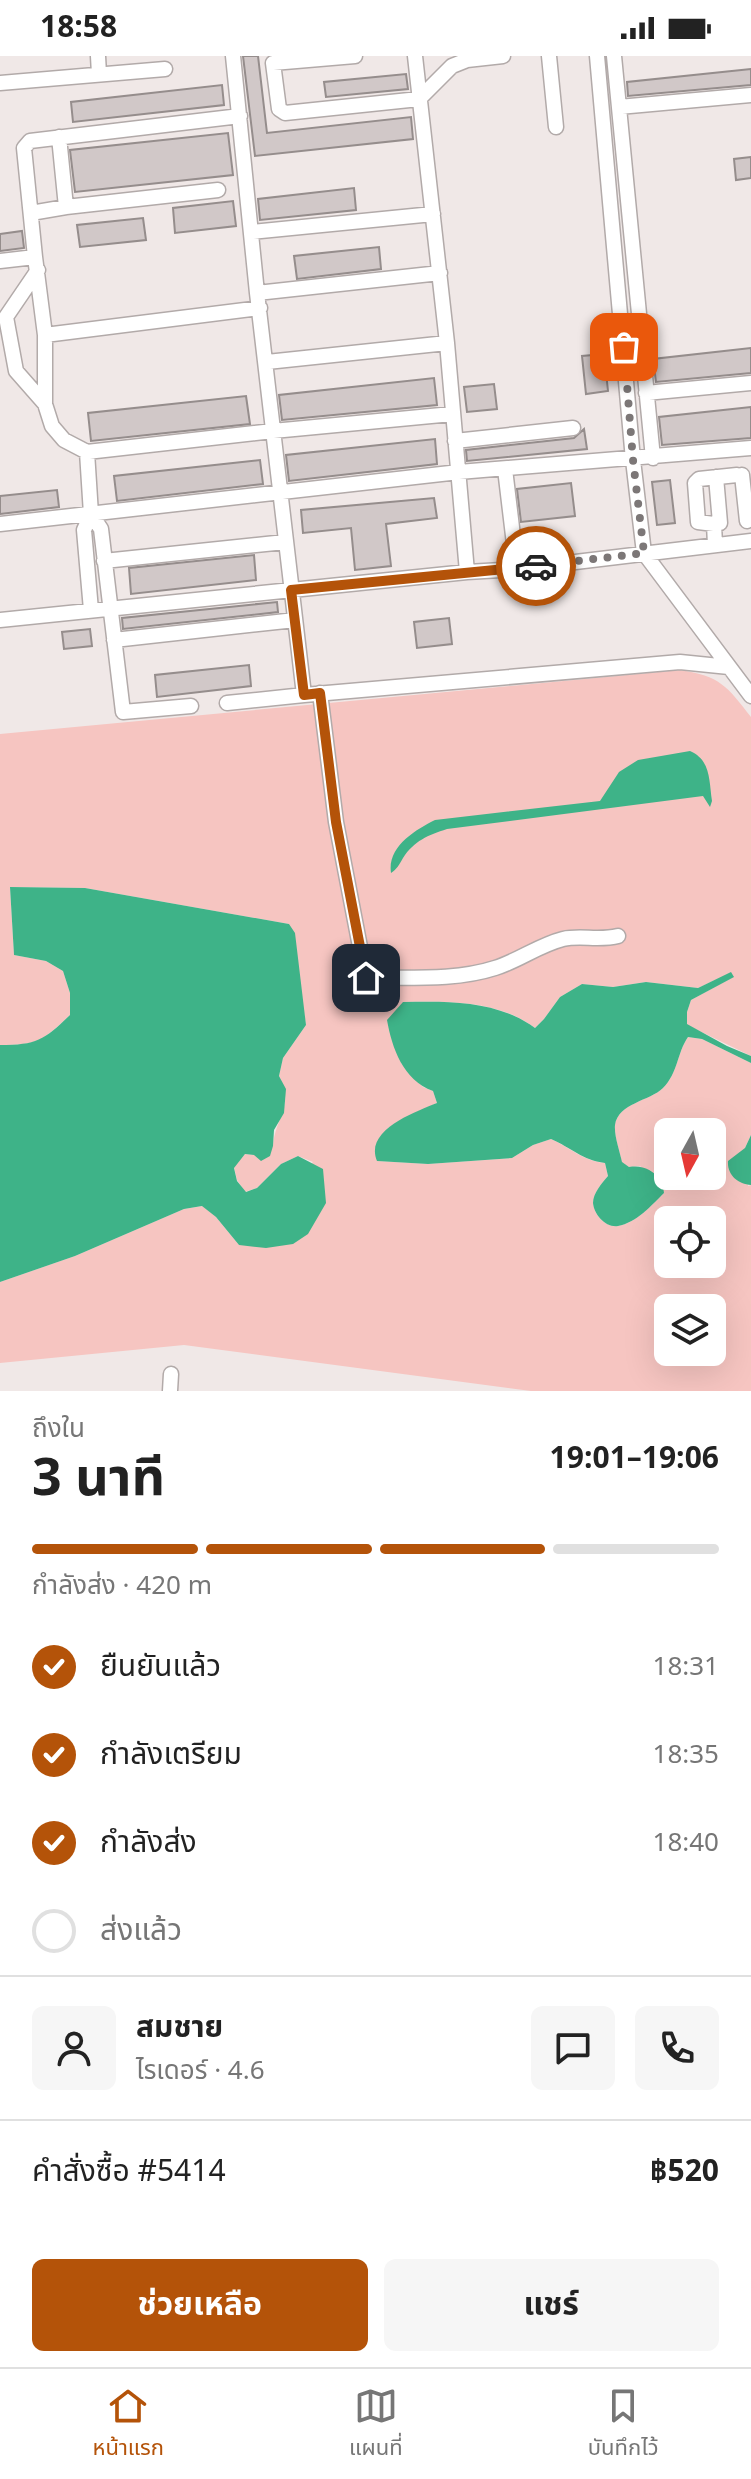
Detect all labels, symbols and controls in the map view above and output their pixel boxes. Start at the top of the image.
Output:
text: 18:58 [40,5,117,51]
pin [590,313,658,381]
icon: bag [602,325,646,369]
courier [496,526,576,606]
icon: car [514,544,558,588]
pin [332,944,400,1012]
icon: home [344,956,388,1000]
north arrow [654,1118,726,1190]
map controls [654,1118,726,1366]
button: locate [654,1206,726,1278]
button: layers [654,1294,726,1366]
text: ถึงใน [32,1409,85,1449]
text: 19:01–19:06 [550,1436,719,1482]
text: 3 นาที [32,1440,165,1518]
text: กำลังส่ง · 420 m [32,1566,212,1606]
text: ยืนยันแล้ว [100,1644,221,1690]
icon: check [32,1645,76,1689]
text: 18:31 [653,1647,719,1687]
text: กำลังเตรียม [100,1732,242,1778]
icon: check [32,1733,76,1777]
text: 18:35 [653,1735,719,1775]
text: กำลังส่ง [100,1820,197,1866]
icon: check [32,1821,76,1865]
text: 18:40 [653,1823,719,1863]
text: ส่งแล้ว [100,1908,182,1954]
text: สมชาย [136,2005,223,2051]
button: person [32,2006,116,2090]
button: chat [531,2006,615,2090]
button: phone [635,2006,719,2090]
text: ไรเดอร์ · 4.6 [136,2051,265,2091]
text: คำสั่งซื้อ #5414 [32,2149,226,2195]
text: ฿520 [650,2149,719,2195]
button: ช่วยเหลือ [32,2259,368,2351]
button: แชร์ [384,2259,719,2351]
tab: หน้าแรก [93,2384,164,2465]
tab: แผนที่ [349,2384,403,2465]
tab: บันทึกไว้ [588,2384,658,2465]

